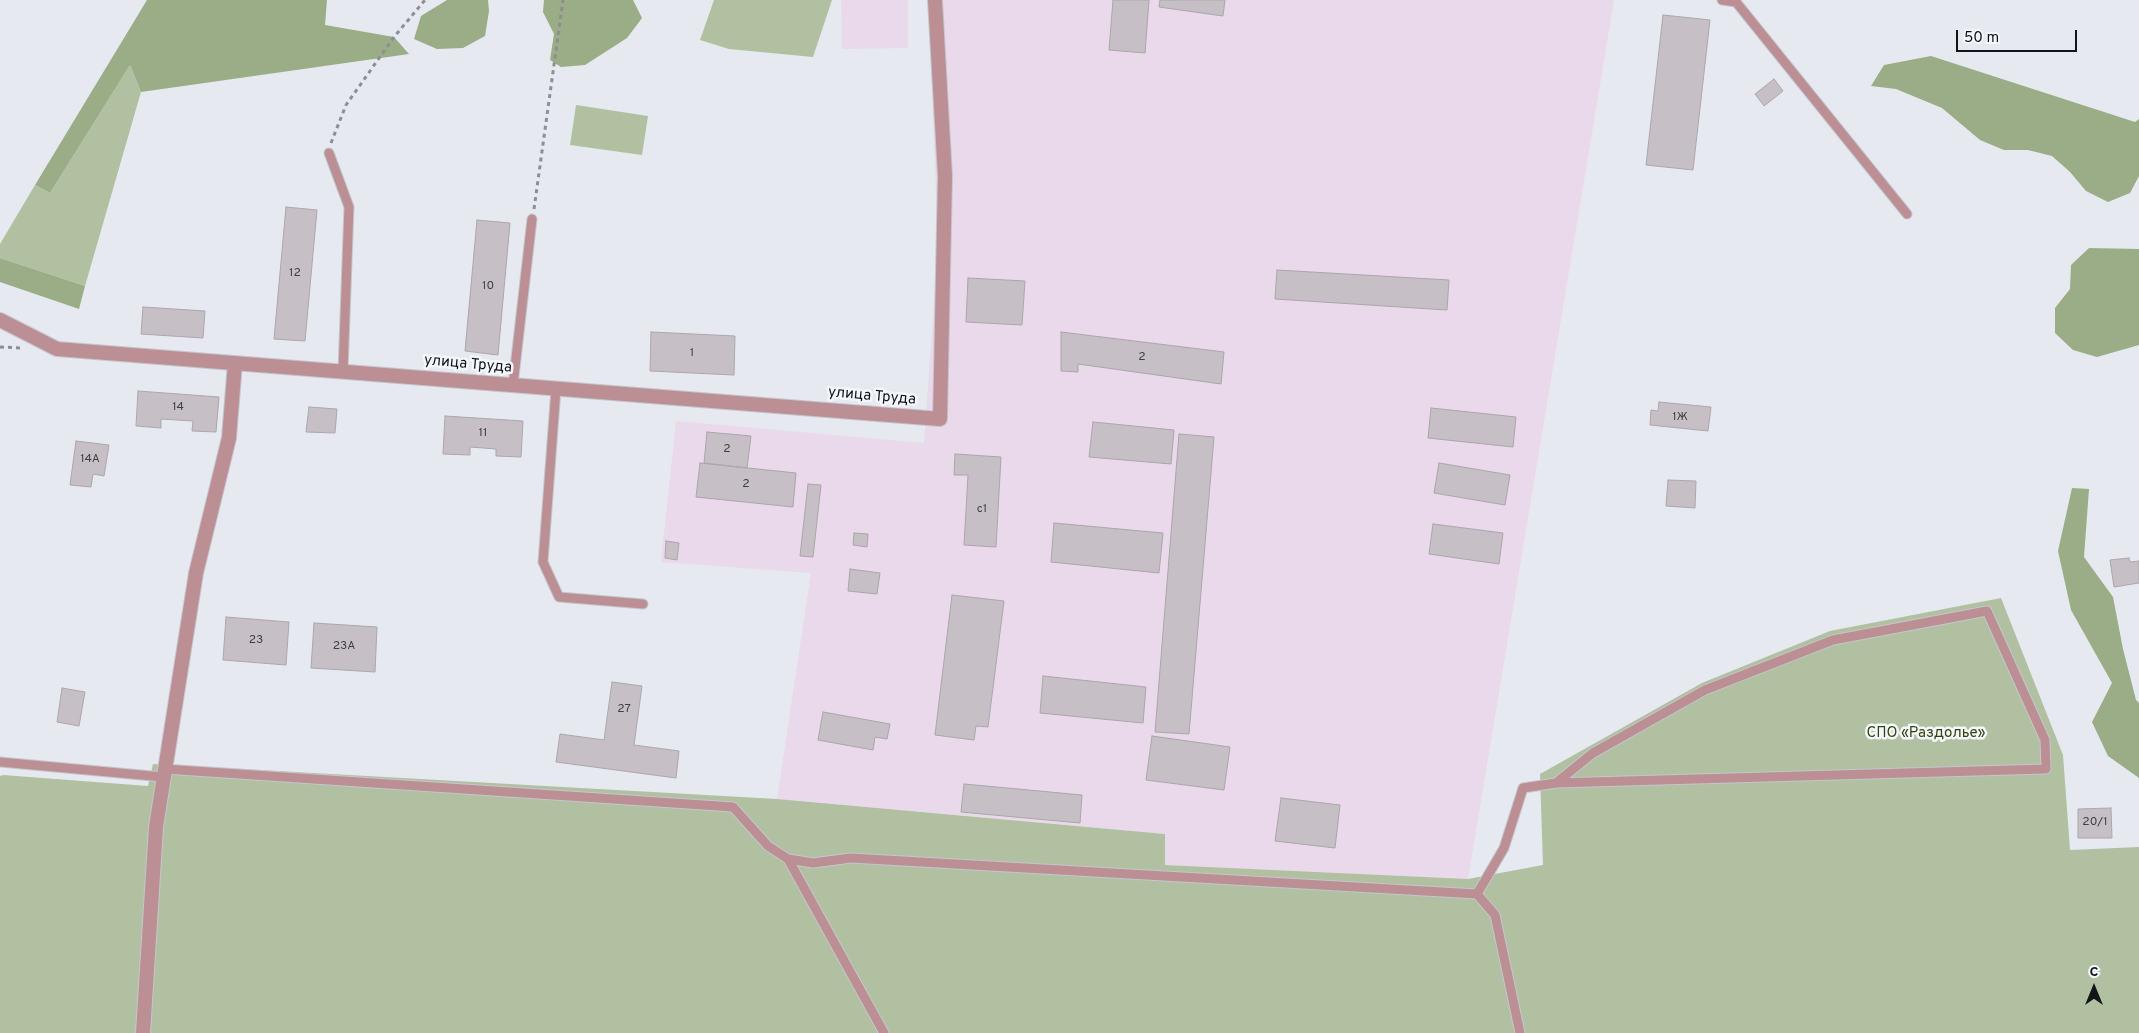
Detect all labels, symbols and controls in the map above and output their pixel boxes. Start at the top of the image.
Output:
scale bar [1959,20,2080,52]
text: 50 m [1964,29,1999,48]
house number: 12 [289,267,301,281]
house number: 10 [482,280,494,294]
house number: 1 [690,347,694,361]
house number: 2 [1138,351,1146,365]
street label: улица Труда [423,352,513,378]
street label: улица Труда [827,384,917,410]
house number: 14 [172,401,184,415]
house number: 1Ж [1672,411,1688,425]
house number: 11 [479,427,487,441]
house number: 2 [723,443,731,457]
house number: 14А [80,453,100,467]
house number: 2 [742,478,750,492]
house number: с1 [977,503,987,517]
house number: 23 [249,634,263,648]
house number: 23А [333,640,355,654]
house number: 27 [617,703,631,717]
park label: СПО «Раздолье» [1867,725,1985,743]
house number: 20/1 [2082,816,2108,830]
north arrow [2069,963,2119,1013]
text: С [2090,964,2098,981]

